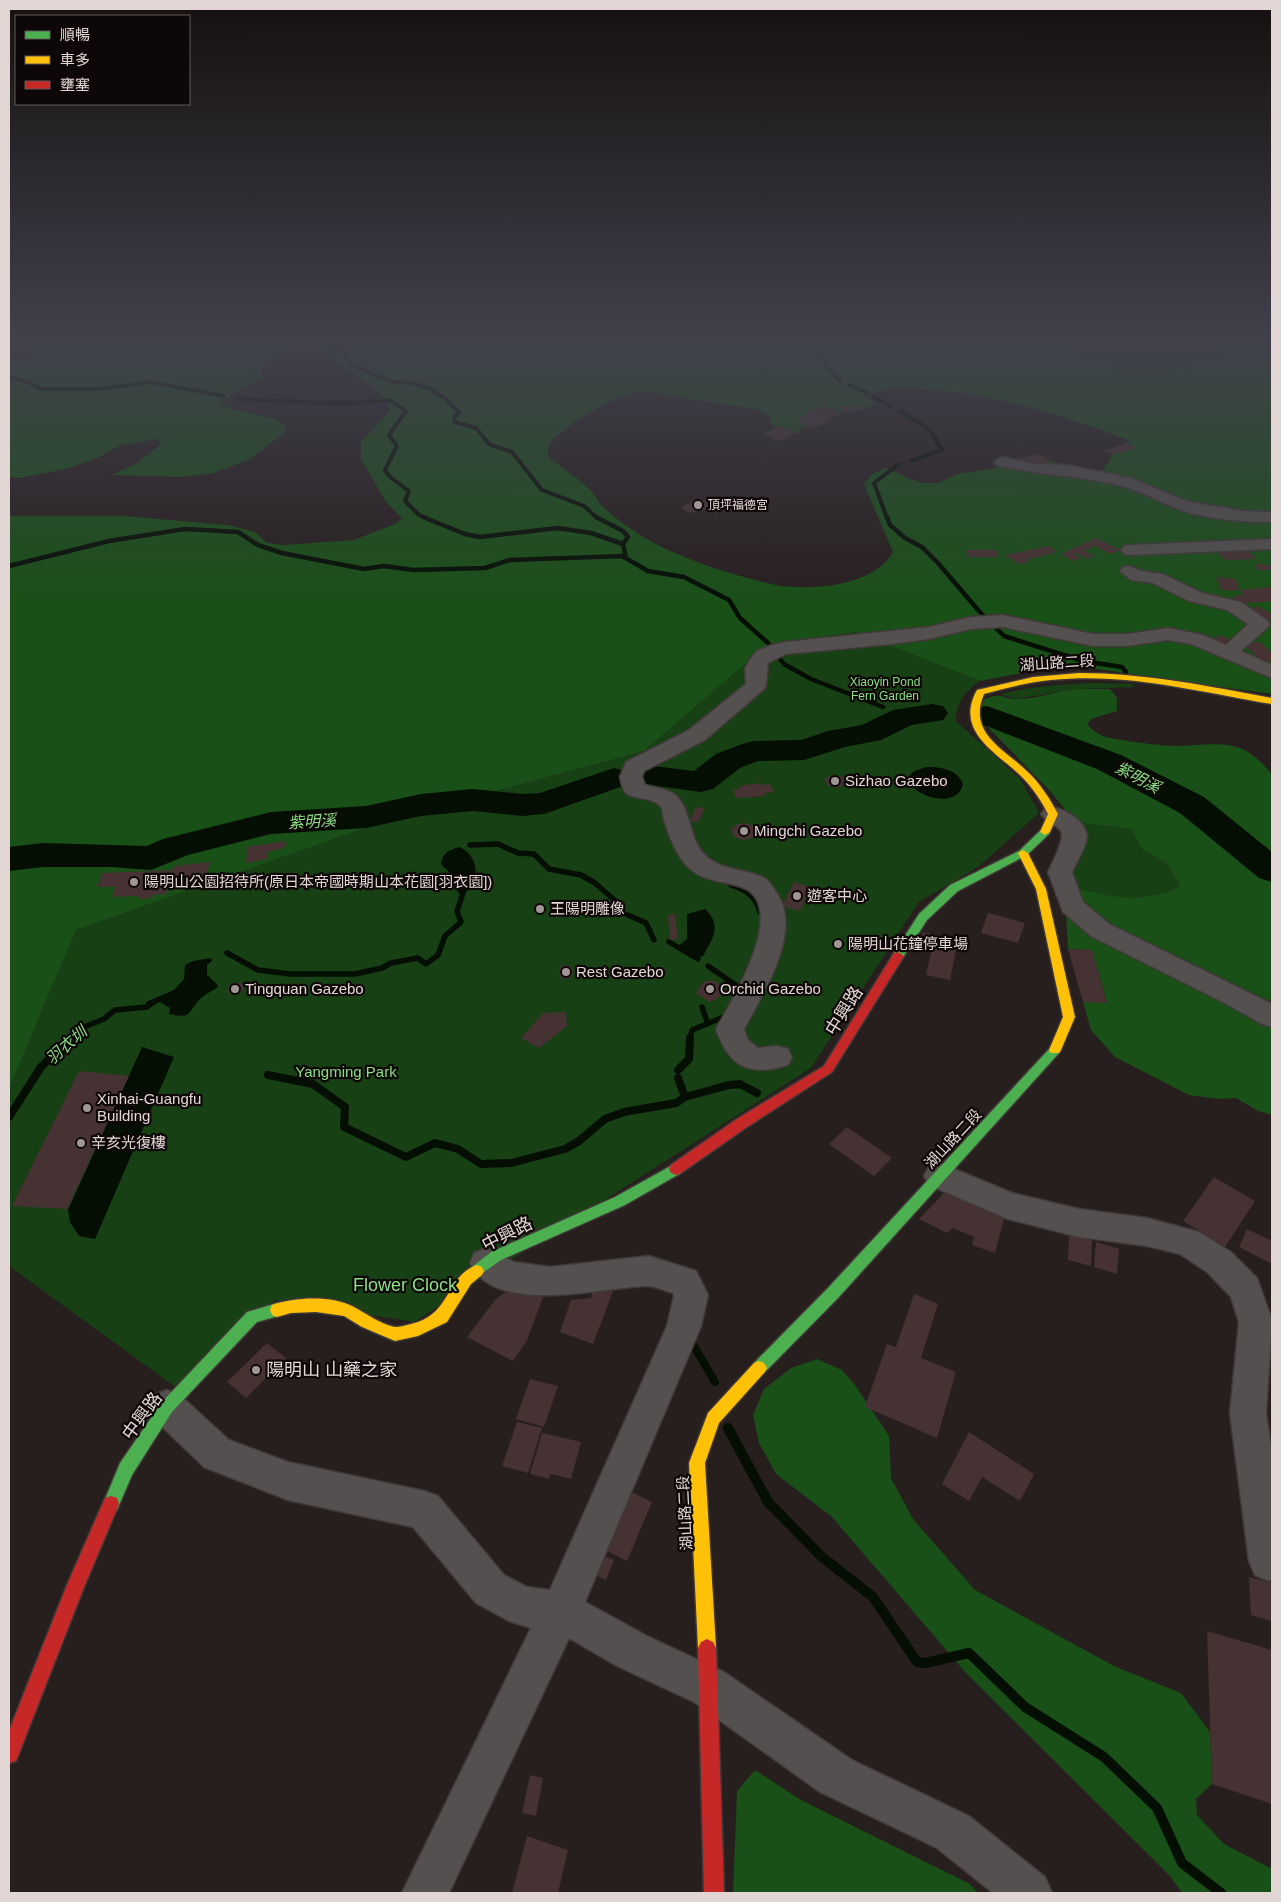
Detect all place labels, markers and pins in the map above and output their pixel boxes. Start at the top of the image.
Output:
place label: 頂坪福德宮 [708,498,768,512]
marker: 頂坪福德宮 [692,499,704,511]
place label: Sizhao Gazebo [845,772,948,789]
marker: Sizhao Gazebo [829,775,841,787]
place label: Mingchi Gazebo [754,822,862,839]
marker: Mingchi Gazebo [738,825,750,837]
place label: 陽明山公園招待所(原日本帝國時期山本花園[羽衣園]) [144,873,492,890]
marker: 陽明山公園招待所(原日本帝國時期山本花園[羽衣園]) [128,876,140,888]
place label: 遊客中心 [807,887,867,904]
marker: 遊客中心 [791,890,803,902]
place label: 王陽明雕像 [550,900,625,917]
marker: 王陽明雕像 [534,903,546,915]
place label: 陽明山花鐘停車場 [848,935,968,952]
marker: 陽明山花鐘停車場 [832,938,844,950]
place label: Rest Gazebo [576,963,664,980]
marker: Rest Gazebo [560,966,572,978]
place label: Tingquan Gazebo [245,980,364,997]
place label: Orchid Gazebo [720,980,821,997]
marker: Tingquan Gazebo [229,983,241,995]
marker: Orchid Gazebo [704,983,716,995]
place label: Xinhai-Guangfu Building [97,1090,201,1124]
marker: Xinhai-Guangfu Building [81,1102,93,1114]
place label: 辛亥光復樓 [91,1134,166,1151]
marker: 辛亥光復樓 [75,1137,87,1149]
place label: 陽明山 山藥之家 [266,1360,397,1380]
marker: 陽明山 山藥之家 [250,1364,262,1376]

